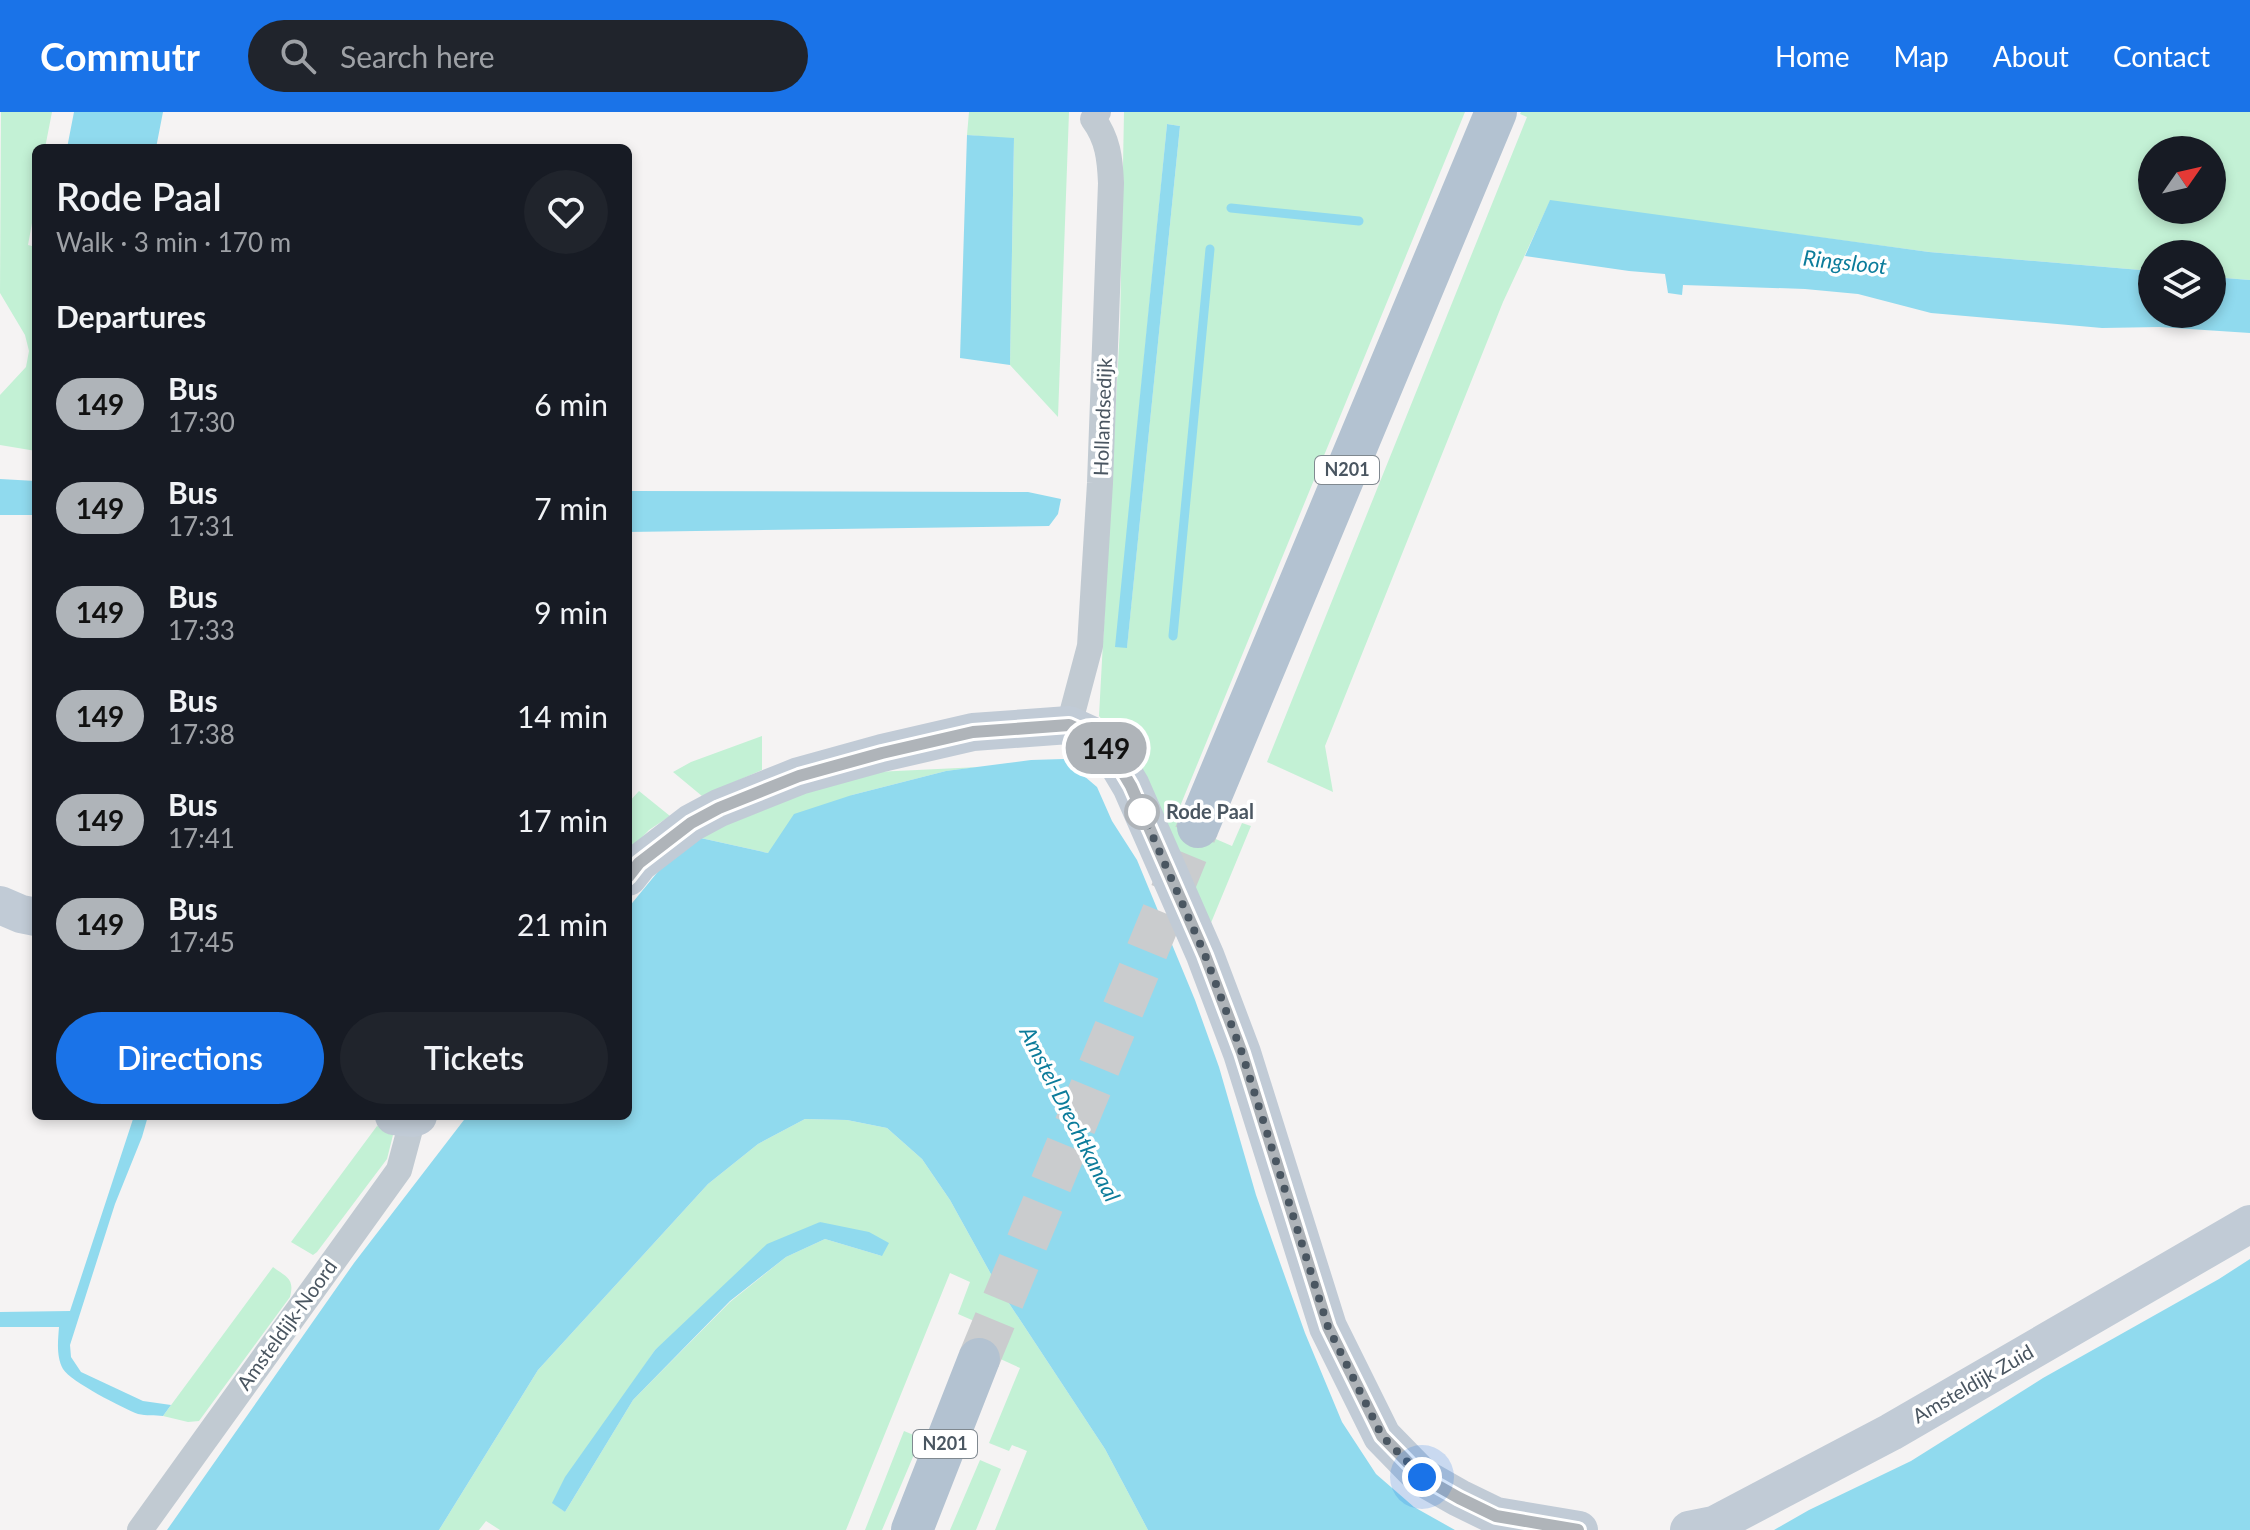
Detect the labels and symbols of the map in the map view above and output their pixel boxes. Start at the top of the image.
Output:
north arrow [2138,136,2226,224]
water label: Ringsloot [1802,244,1889,279]
street label: Hollandsedijk [1088,357,1116,476]
road number: N201 [1315,456,1379,484]
line badge: 149 [1060,722,1152,774]
marker: Rode Paal [1125,795,1159,829]
place label: Rode Paal [1166,799,1254,823]
water label: Amstel-Drechtkanaal [1014,1021,1126,1206]
street label: Amsteldijk-Noord [231,1255,341,1394]
street label: Amsteldijk Zuid [1908,1339,2037,1427]
road number: N201 [913,1430,977,1458]
your location [1402,1457,1442,1497]

